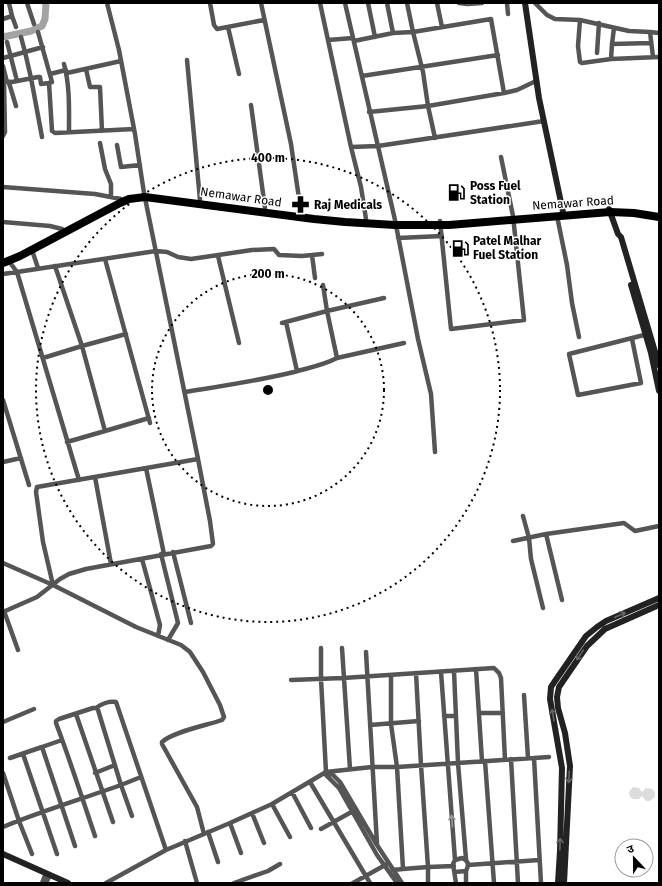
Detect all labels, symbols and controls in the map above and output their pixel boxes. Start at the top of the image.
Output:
text: 400 m [251,151,285,165]
place label: Poss Fuel Station [470,179,521,207]
fuel station icon: Poss Fuel Station [447,183,467,203]
street label: Nemawar Road [199,184,283,210]
street label: Nemawar Road [532,193,614,213]
pharmacy icon: Raj Medicals [291,195,311,215]
place label: Raj Medicals [314,198,382,212]
place label: Patel Malhar Fuel Station [473,234,542,262]
fuel station icon: Patel Malhar Fuel Station [450,238,470,258]
text: 200 m [251,267,285,281]
centre of rings [261,383,275,397]
one-way arrow [614,611,626,618]
one-way arrow [576,649,584,660]
one-way arrow [549,709,557,722]
one-way arrow [566,770,573,783]
one-way arrow [448,815,455,828]
one-way arrow [557,838,564,851]
north arrow [614,838,654,878]
text: उ [625,842,636,856]

